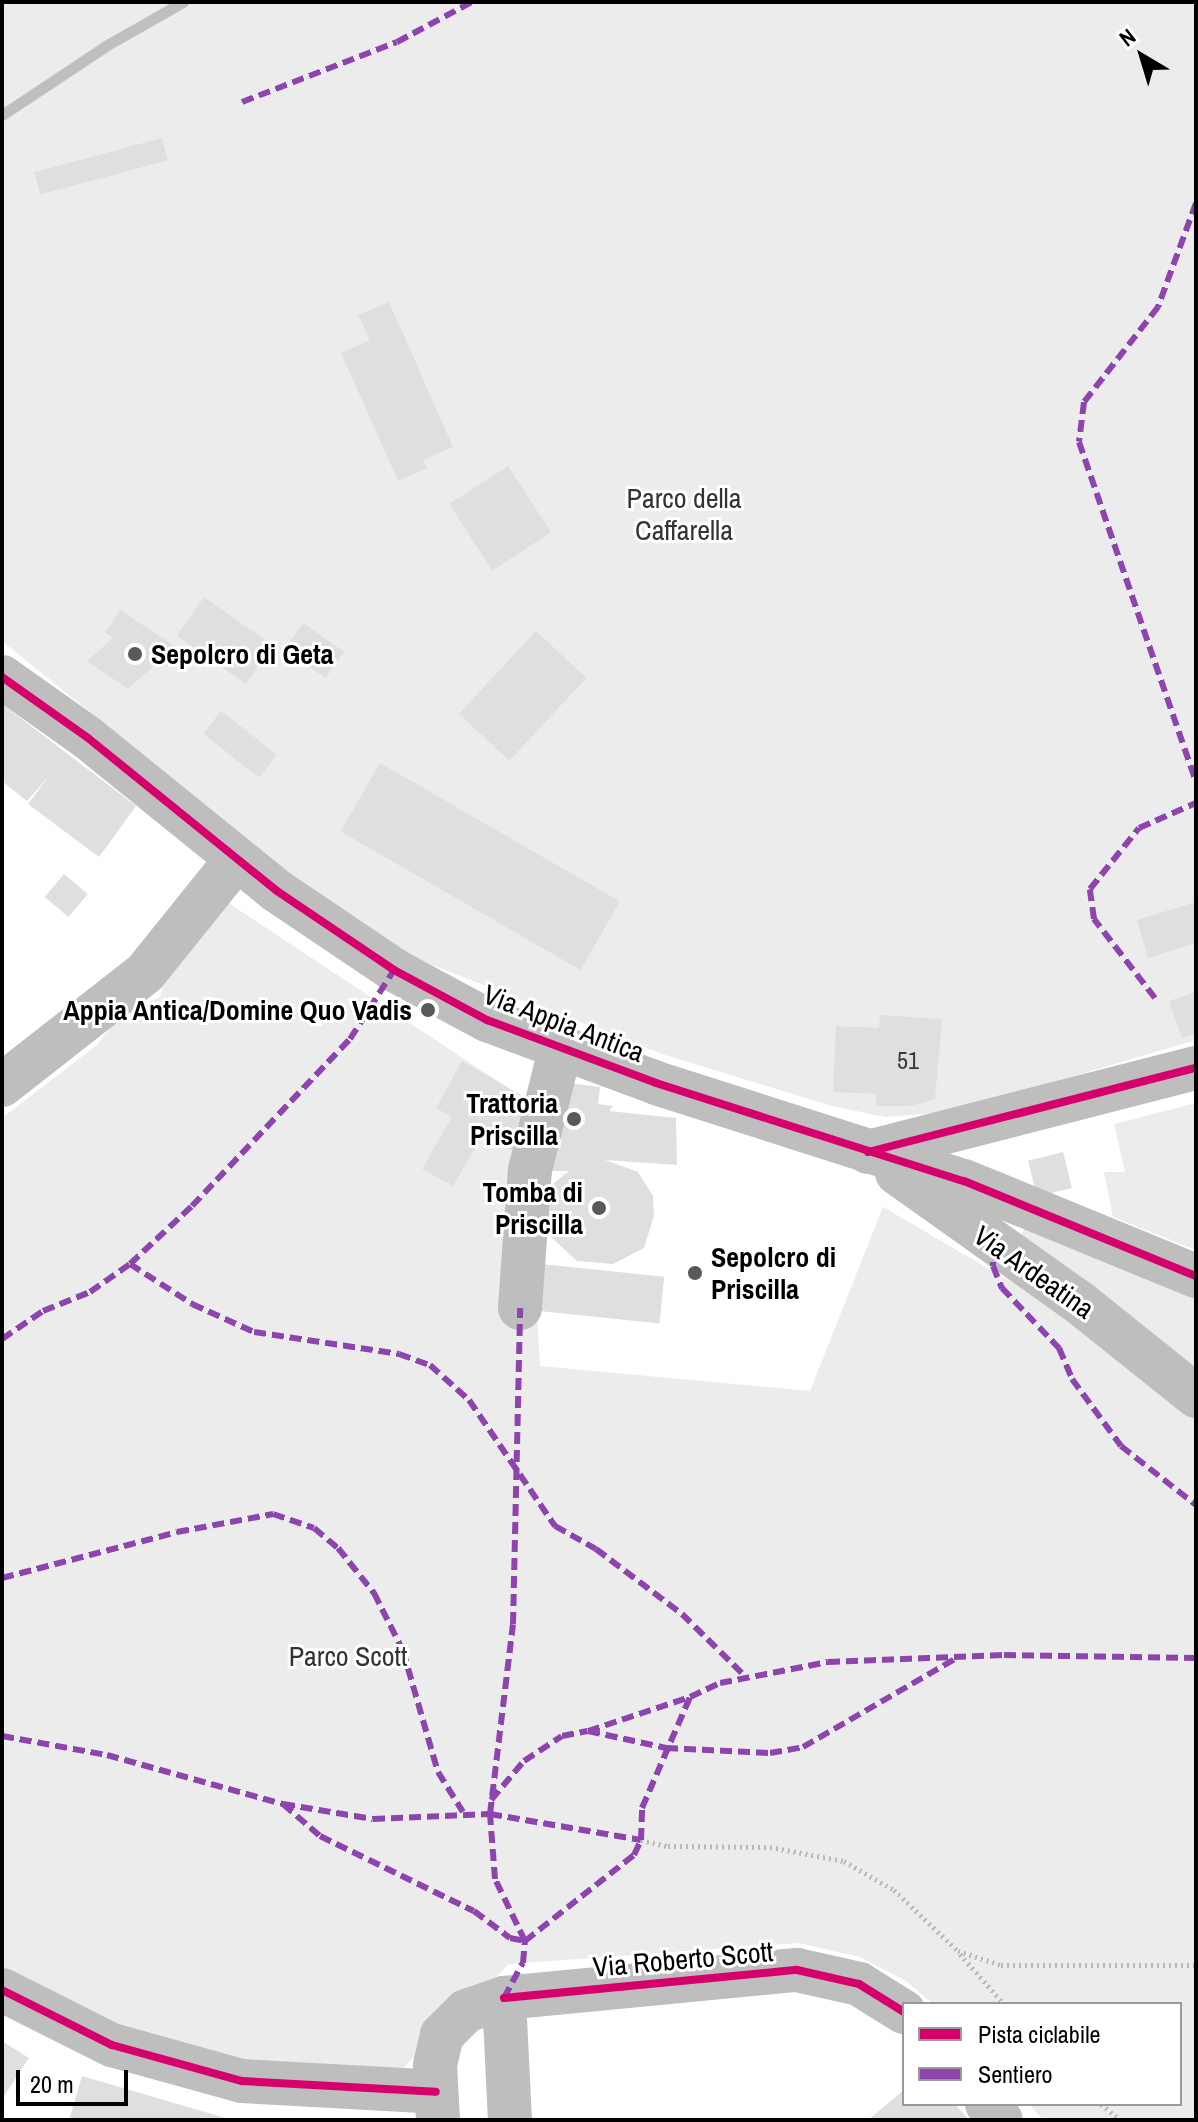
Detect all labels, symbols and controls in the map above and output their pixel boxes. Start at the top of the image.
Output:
north arrow [1102,16,1182,96]
text: N [1113,21,1142,53]
park label: Parco della Caffarella [627,481,741,547]
place label: Sepolcro di Geta [151,637,333,671]
marker: Sepolcro di Geta [126,645,144,663]
street label: Via Appia Antica [478,977,650,1069]
place label: Appia Antica/Domine Quo Vadis [62,993,412,1027]
marker: Appia Antica/Domine Quo Vadis [419,1001,437,1019]
house number: 51 [897,1047,919,1075]
place label: Trattoria Priscilla [466,1086,558,1152]
marker: Trattoria Priscilla [565,1110,583,1128]
place label: Tomba di Priscilla [483,1175,583,1241]
marker: Tomba di Priscilla [590,1199,608,1217]
street label: Via Ardeatina [967,1218,1101,1326]
place label: Sepolcro di Priscilla [711,1240,836,1306]
marker: Sepolcro di Priscilla [686,1264,704,1282]
park label: Parco Scott [289,1639,407,1673]
street label: Via Roberto Scott [591,1934,775,1984]
legend [902,2002,1182,2106]
text: Pista ciclabile [978,2018,1101,2050]
scale bar [20,2054,132,2104]
text: Sentiero [978,2058,1052,2090]
text: 20 m [30,2068,74,2100]

